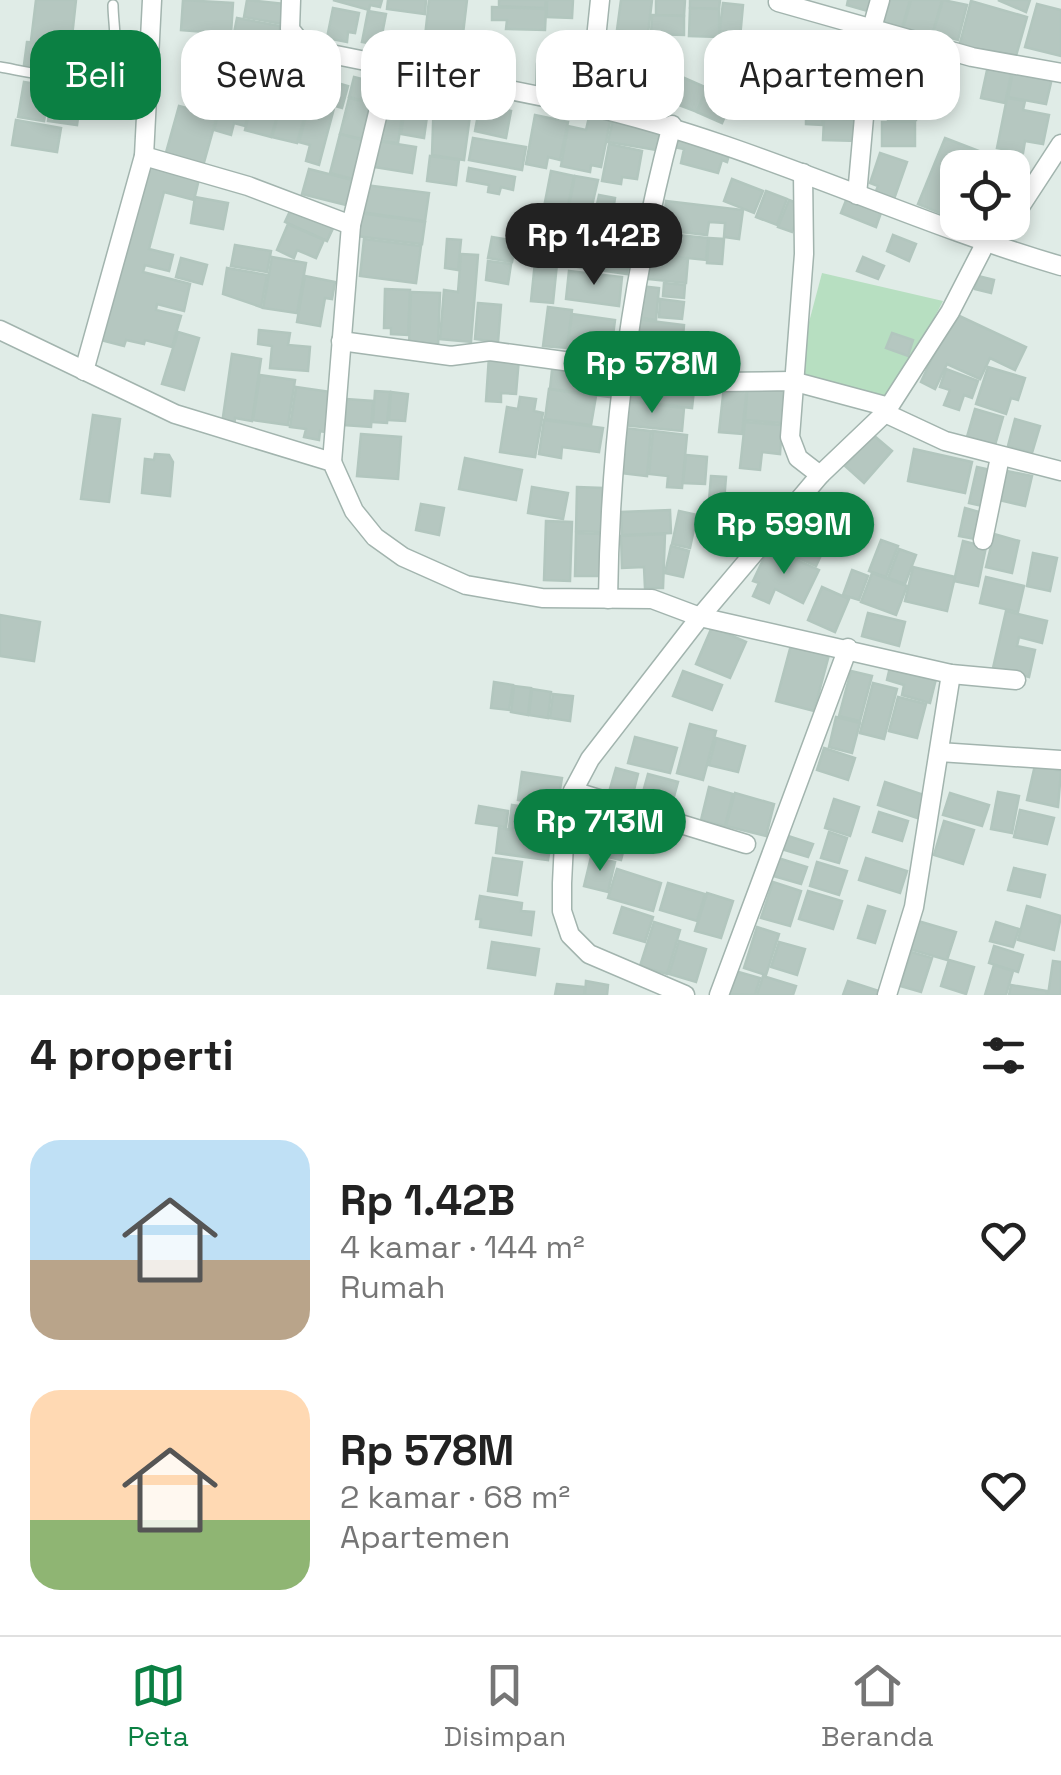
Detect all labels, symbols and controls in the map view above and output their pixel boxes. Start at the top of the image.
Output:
chip: Beli [30,30,161,120]
chip: Sewa [181,30,341,120]
chip: Filter [361,30,516,120]
chip: Baru [536,30,684,120]
chip: Apartemen [704,30,960,120]
map controls [940,150,1030,240]
button: locate [940,150,1030,240]
pin: Rp 1.42B [491,203,697,288]
text: Rp 1.42B [527,215,661,255]
pin: Rp 578M [560,331,744,416]
text: Rp 578M [586,343,718,383]
pin: Rp 599M [692,492,876,577]
text: Rp 599M [716,504,852,544]
pin: Rp 713M [508,789,692,874]
text: Rp 713M [536,801,664,841]
icon: filters [976,1028,1031,1083]
text: 4 properti [30,1029,234,1082]
text: Rp 1.42B [340,1174,515,1227]
icon: home [110,1180,230,1300]
icon: heart [976,1213,1031,1268]
text: 4 kamar · 144 m² [340,1227,585,1267]
text: Rumah [340,1267,445,1307]
text: Rp 578M [340,1424,514,1477]
icon: home [110,1430,230,1550]
icon: heart [976,1463,1031,1518]
text: 2 kamar · 68 m² [340,1477,570,1517]
text: Apartemen [340,1517,510,1557]
tab: Peta [127,1658,189,1754]
tab: Disimpan [444,1658,566,1754]
tab: Beranda [821,1658,934,1754]

